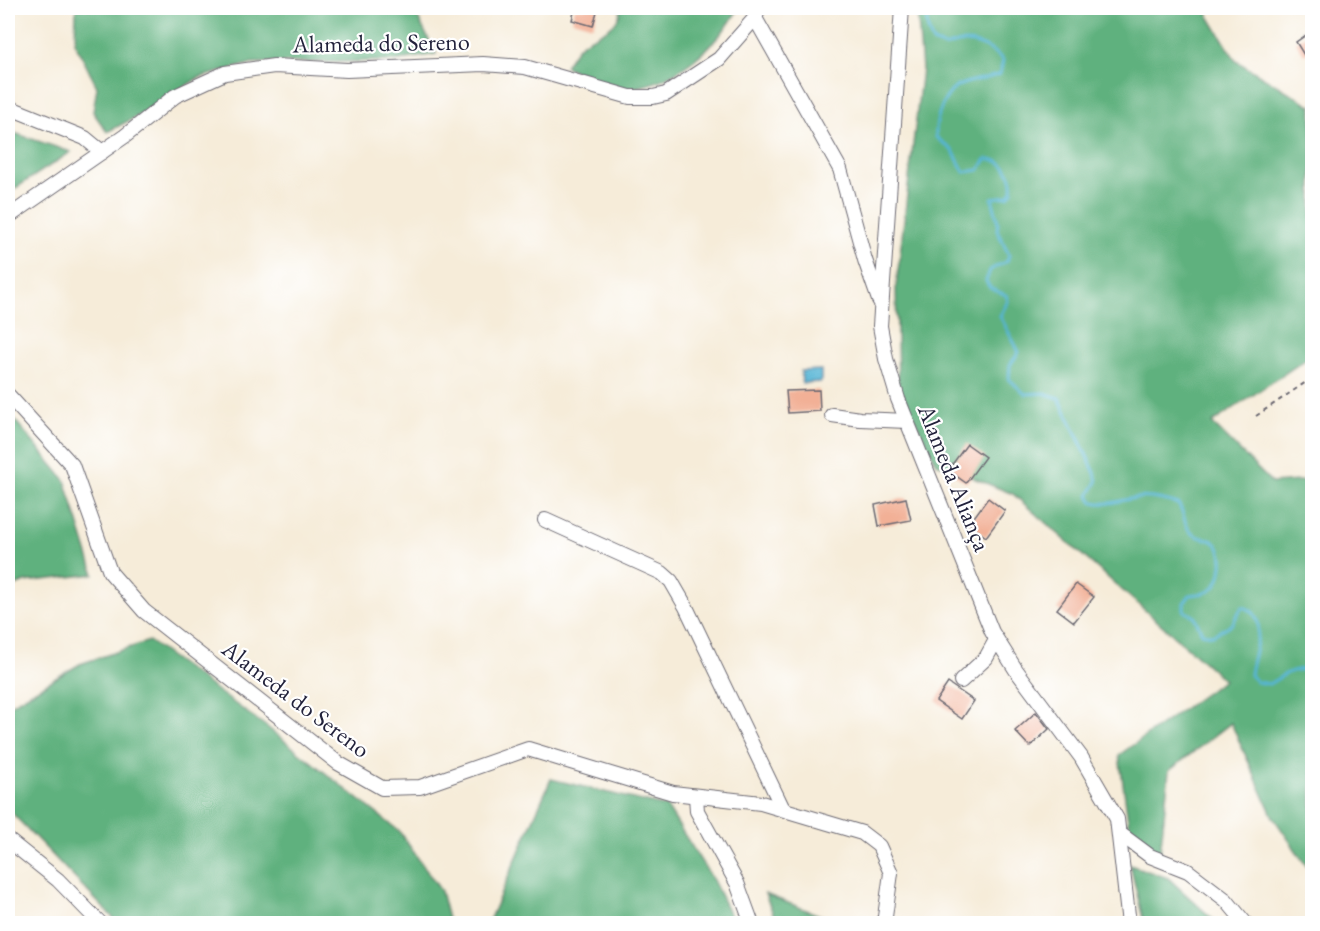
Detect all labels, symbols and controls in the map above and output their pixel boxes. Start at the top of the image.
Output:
street label: Alameda do Sereno [291,25,470,60]
street label: Alameda Aliança [911,399,998,556]
street label: Alameda do Sereno [215,632,377,764]

